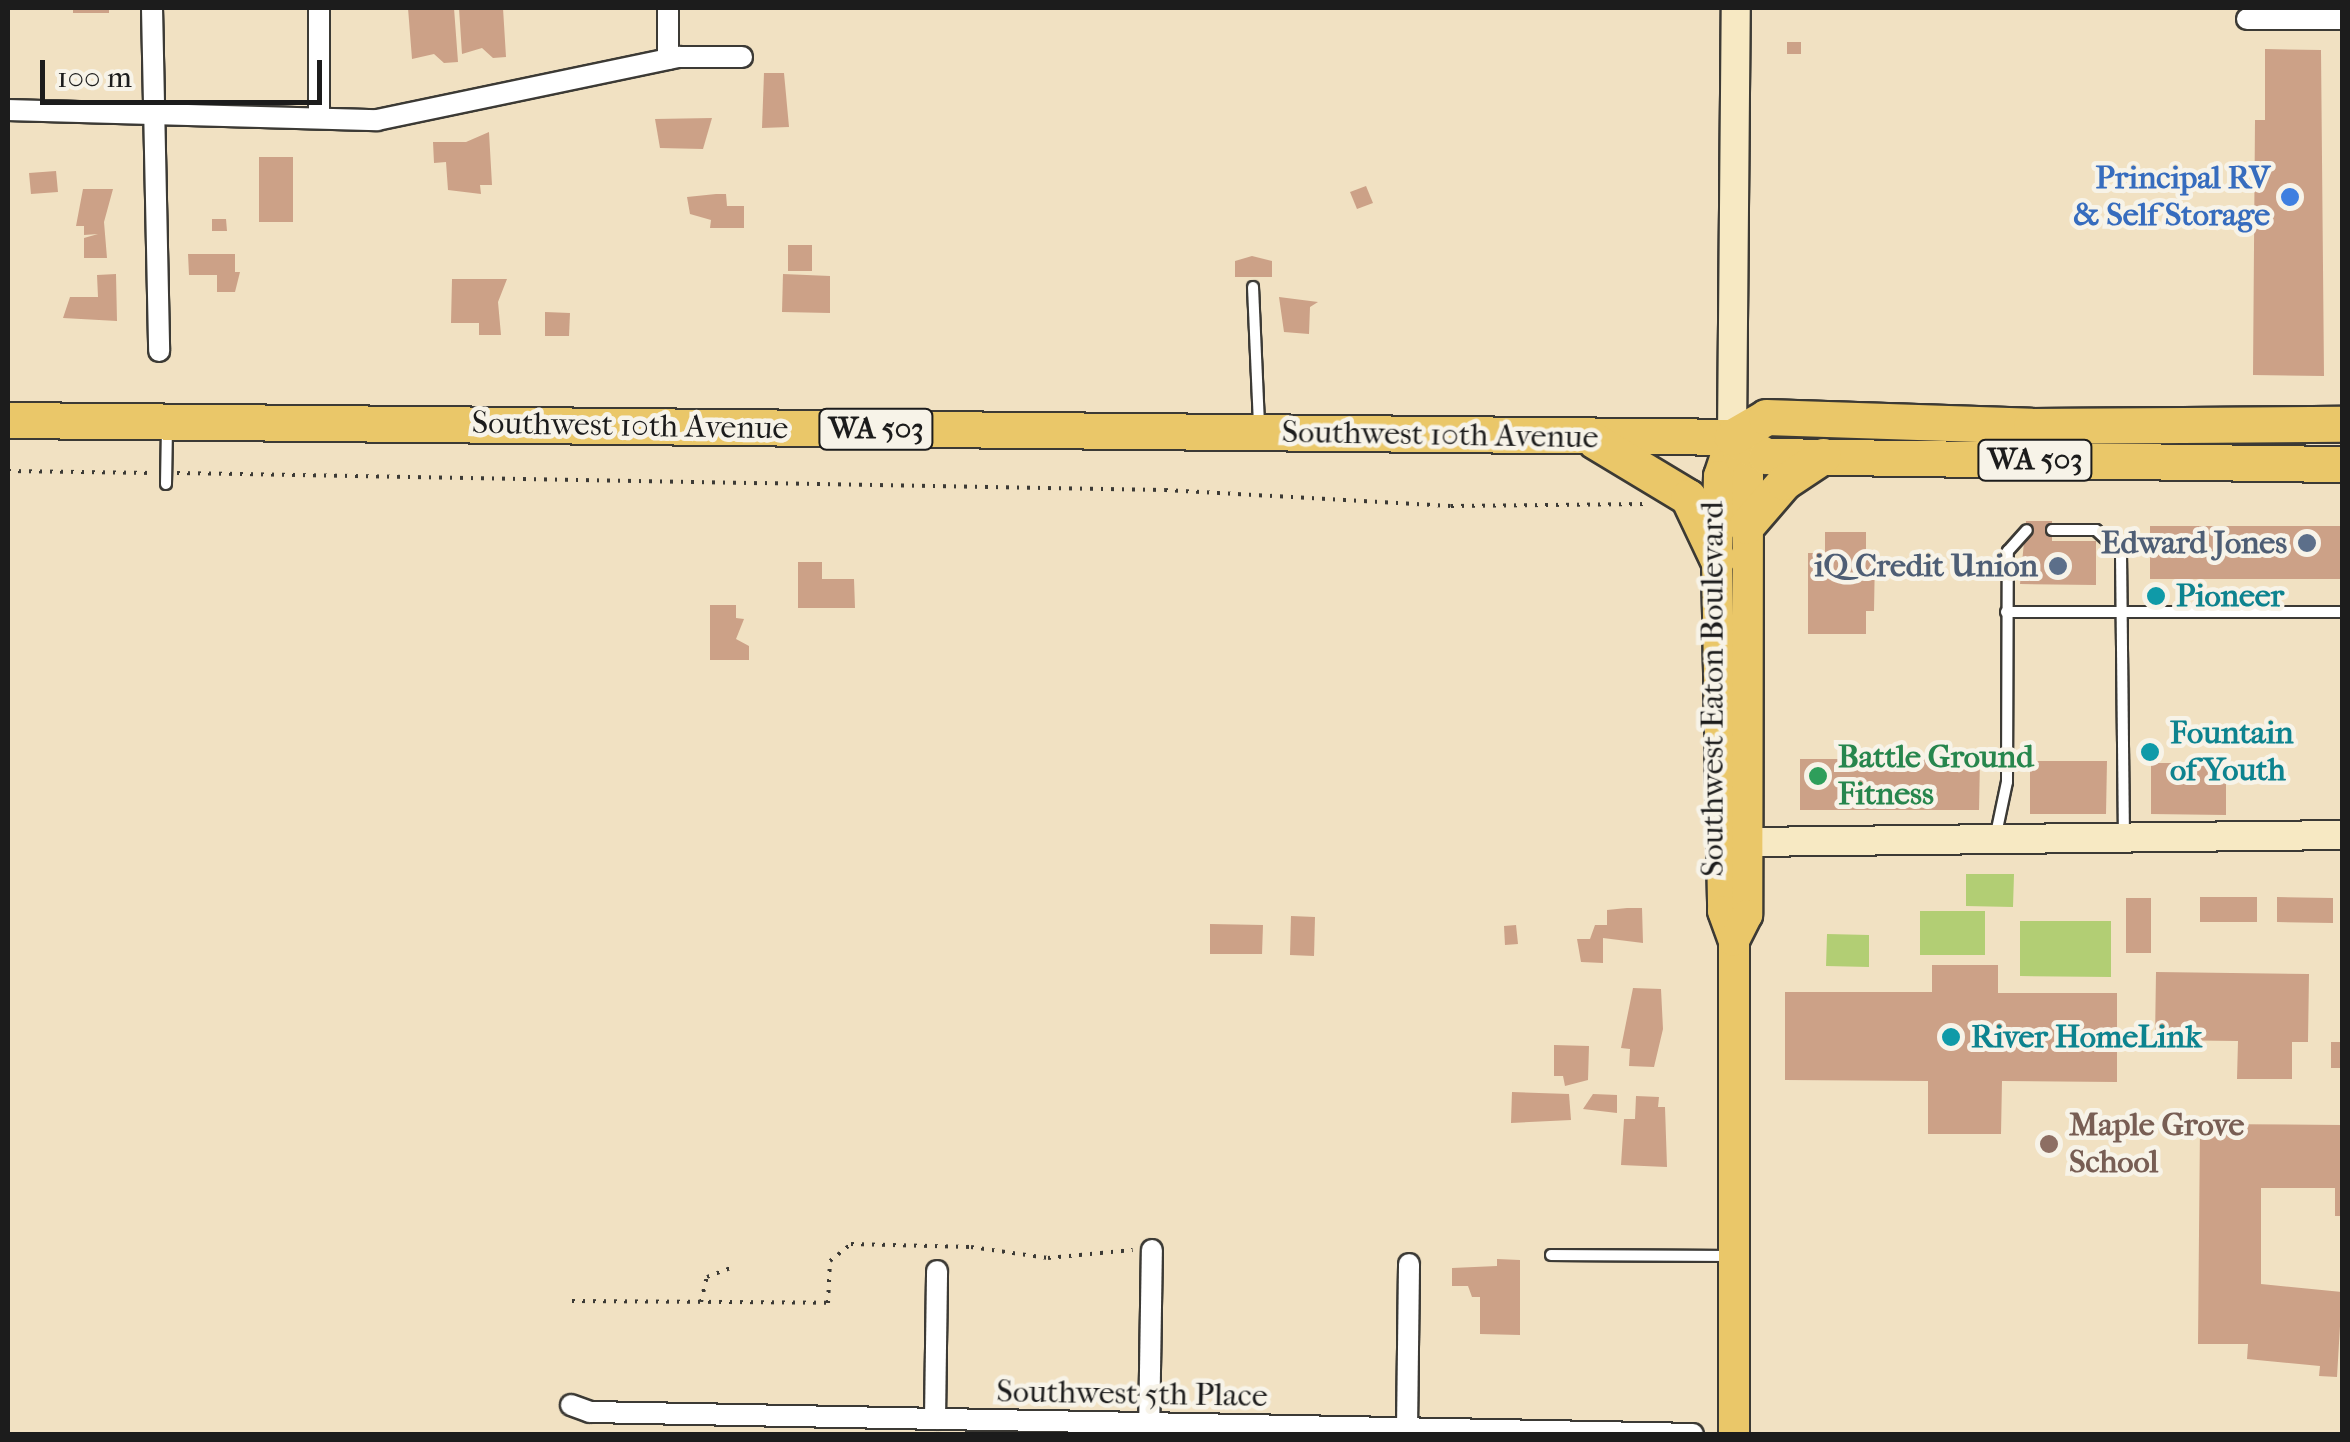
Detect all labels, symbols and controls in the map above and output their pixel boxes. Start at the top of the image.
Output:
scale bar [45,40,328,102]
text: 100 m [57,60,132,95]
place label: Principal RV & Self Storage [2073,160,2270,235]
marker: Principal RV & Self Storage [2279,186,2301,208]
street label: Southwest 10th Avenue [471,404,789,448]
road number: WA 503 [816,404,936,454]
street label: Southwest 10th Avenue [1281,413,1599,457]
road number: WA 503 [1975,435,2095,485]
street label: Southwest Eaton Boulevard [1694,501,1732,877]
place label: Edward Jones [2101,524,2287,562]
marker: Edward Jones [2296,532,2318,554]
place label: iQ Credit Union [1814,547,2038,585]
marker: iQ Credit Union [2047,555,2069,577]
place label: Pioneer [2176,577,2284,615]
marker: Pioneer [2145,585,2167,607]
place label: Fountain of Youth [2170,715,2294,790]
place label: Battle Ground Fitness [1838,739,2034,814]
marker: Fountain of Youth [2139,741,2161,763]
marker: Battle Ground Fitness [1807,765,1829,787]
place label: River HomeLink [1971,1018,2202,1056]
marker: River HomeLink [1940,1026,1962,1048]
place label: Maple Grove School [2069,1107,2244,1182]
marker: Maple Grove School [2038,1133,2060,1155]
street label: Southwest 5th Place [996,1372,1268,1416]

